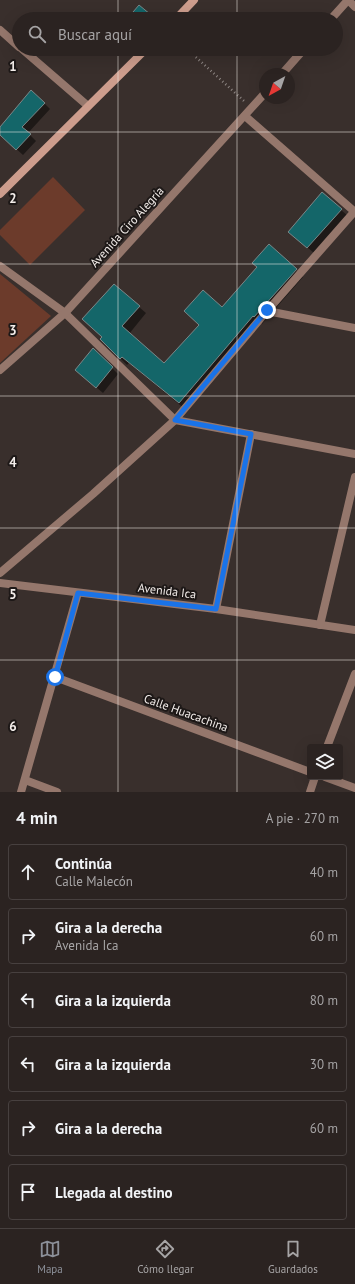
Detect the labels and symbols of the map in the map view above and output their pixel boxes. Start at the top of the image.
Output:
text: 1 [9,58,17,75]
north arrow [259,68,295,104]
street label: Avenida Ciro Alegría [86,183,167,270]
text: 2 [9,190,17,207]
route end [258,301,276,319]
text: 3 [9,322,17,339]
text: 4 [9,454,17,471]
street label: Avenida Ica [137,579,197,602]
text: 5 [9,586,17,603]
route start [46,668,64,686]
street label: Calle Huacachina [142,690,230,735]
text: 6 [9,718,17,735]

